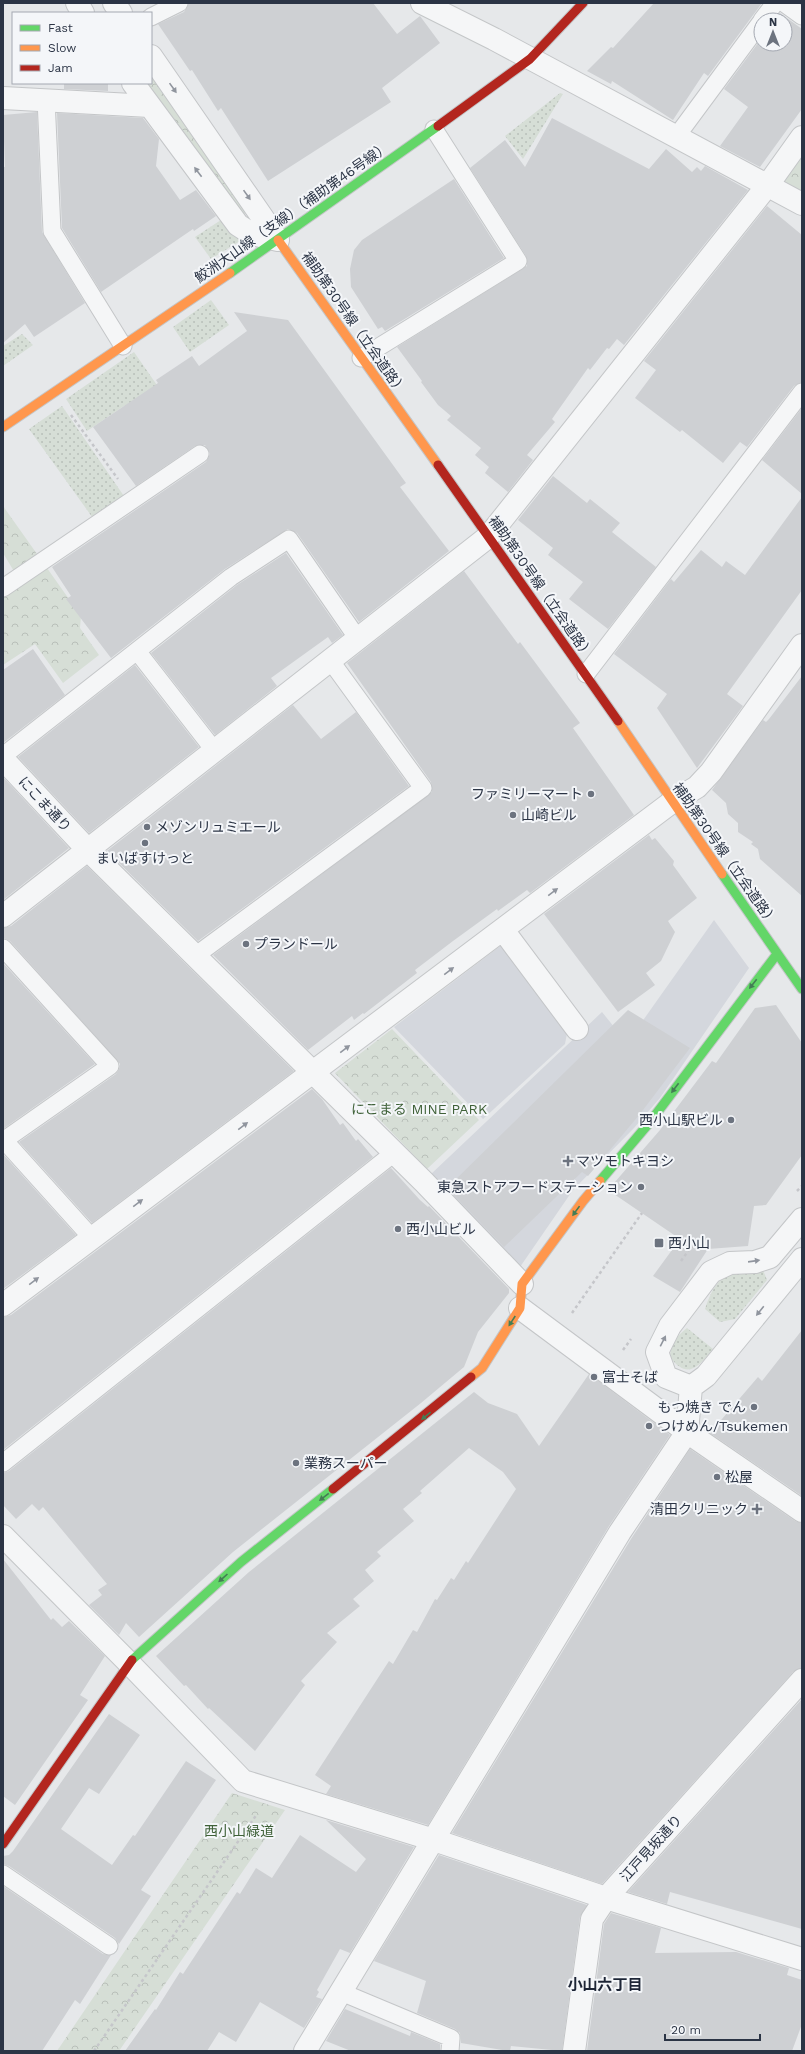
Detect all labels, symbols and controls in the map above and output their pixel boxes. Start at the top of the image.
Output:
legend [12,12,152,84]
north arrow [753,12,793,52]
text: N [769,16,777,29]
text: Fast [48,21,73,35]
text: Slow [48,41,76,55]
text: Jam [48,61,73,75]
one-way arrow [169,83,177,94]
street label: 鮫洲大山線（支線）（補助第46号線） [192,138,392,286]
one-way arrow [194,166,203,177]
one-way arrow [243,190,251,201]
street label: 補助第30号線（立会道路） [298,248,410,398]
street label: 補助第30号線（立会道路） [485,512,597,662]
street label: にこま通り [15,773,75,835]
street label: 補助第30号線（立会道路） [669,779,781,929]
place label: ファミリーマート [471,786,583,802]
marker: ファミリーマート [586,789,596,799]
place label: 山崎ビル [521,807,577,823]
marker: 山崎ビル [508,810,518,820]
place label: メゾンリュミエール [155,819,281,835]
marker: メゾンリュミエール [142,822,152,832]
marker: まいばすけっと [140,838,150,848]
place label: まいばすけっと [96,850,194,866]
one-way arrow [547,888,558,897]
place label: プランドール [254,936,338,952]
marker: プランドール [241,939,251,949]
one-way arrow [444,967,455,975]
one-way arrow [749,979,758,990]
one-way arrow [340,1045,351,1053]
one-way arrow [671,1083,680,1094]
park label: にこまる MINE PARK [351,1101,487,1117]
place label: 西小山駅ビル [639,1112,723,1128]
marker: 西小山駅ビル [726,1115,736,1125]
one-way arrow [237,1122,248,1130]
place label: マツモトキヨシ [576,1153,674,1169]
marker: マツモトキヨシ [563,1156,573,1166]
place label: 東急ストアフードステーション [437,1179,633,1195]
marker: 東急ストアフードステーション [636,1182,646,1192]
one-way arrow [133,1199,144,1208]
one-way arrow [572,1206,580,1216]
place label: 西小山ビル [406,1221,476,1237]
marker: 西小山ビル [393,1224,403,1234]
place label: 西小山 [668,1235,710,1251]
marker: 西小山 [653,1237,665,1249]
one-way arrow [748,1258,760,1264]
one-way arrow [29,1277,40,1285]
one-way arrow [755,1305,764,1316]
one-way arrow [508,1316,516,1326]
one-way arrow [660,1336,666,1347]
place label: 富士そば [602,1369,658,1385]
marker: 富士そば [589,1372,599,1382]
place label: もつ焼き でん [658,1399,746,1415]
marker: もつ焼き でん [749,1402,759,1412]
one-way arrow [420,1412,431,1421]
place label: つけめん/Tsukemen [657,1418,788,1434]
marker: つけめん/Tsukemen [644,1421,654,1431]
place label: 業務スーパー [304,1455,388,1471]
marker: 業務スーパー [291,1458,301,1468]
place label: 松屋 [725,1469,753,1485]
marker: 松屋 [712,1472,722,1482]
one-way arrow [318,1492,329,1501]
place label: 清田クリニック [650,1501,748,1517]
marker: 清田クリニック [751,1503,763,1515]
one-way arrow [217,1574,228,1583]
street label: 江戸見坂通り [617,1811,685,1885]
park label: 西小山緑道 [204,1823,274,1839]
district label: 小山六丁目 [567,1976,643,1994]
scale bar [665,2016,760,2042]
text: 20 m [671,2023,701,2037]

